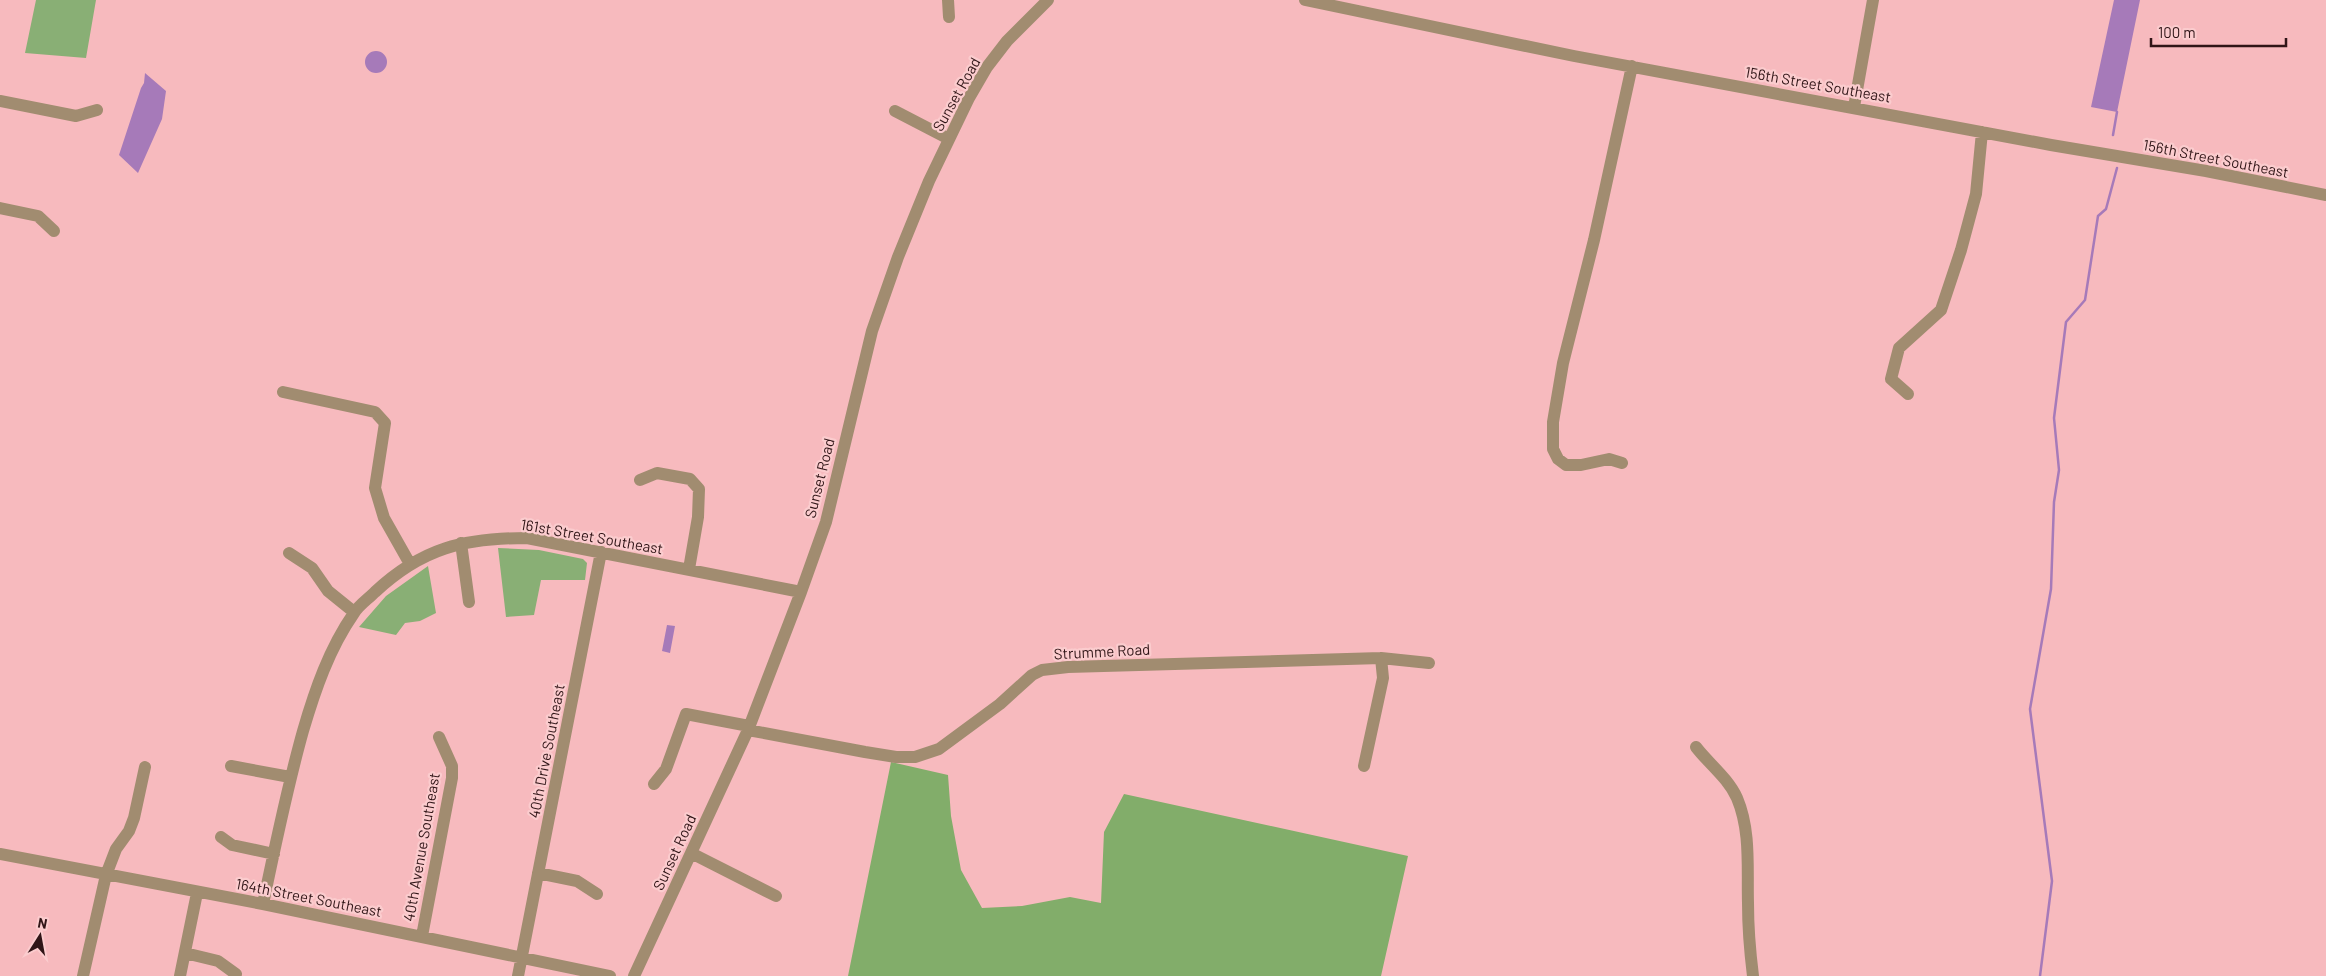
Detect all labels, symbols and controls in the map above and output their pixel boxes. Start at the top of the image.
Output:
scale bar [2151,15,2286,47]
text: 100 m [2158,23,2196,41]
street label: Sunset Road [928,54,984,134]
street label: 156th Street Southeast [1744,62,1892,106]
street label: 156th Street Southeast [2142,135,2290,181]
street label: Sunset Road [800,436,838,520]
street label: 161st Street Southeast [519,515,665,557]
street label: Strumme Road [1053,639,1151,663]
street label: 40th Drive Southeast [524,682,568,820]
street label: 40th Avenue Southeast [399,771,443,923]
street label: Sunset Road [649,811,699,893]
street label: 164th Street Southeast [234,874,384,920]
north arrow [15,911,65,961]
text: N [36,914,49,932]

